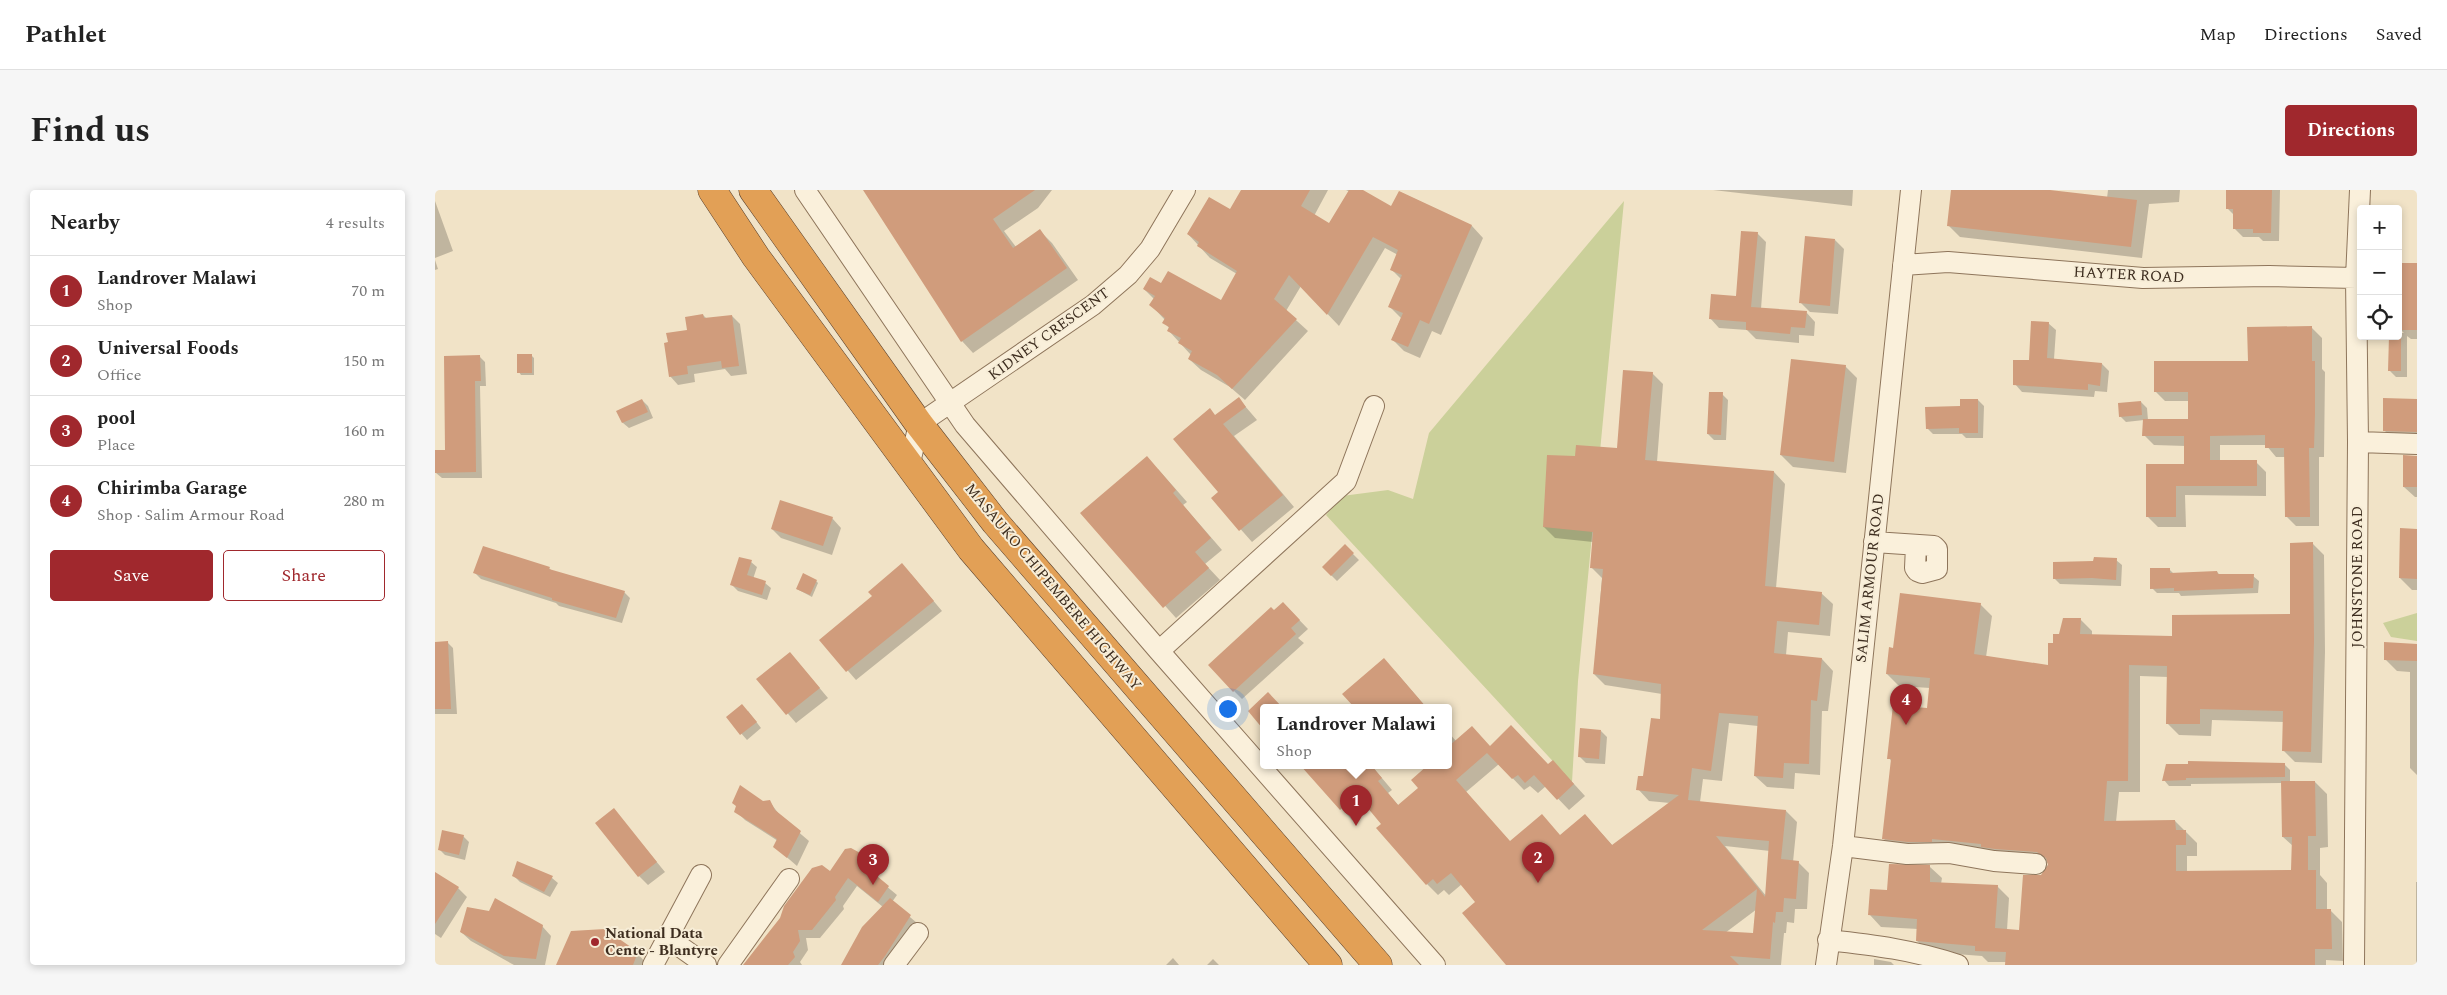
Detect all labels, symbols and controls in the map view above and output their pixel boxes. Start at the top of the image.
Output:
text: Pathlet [25,17,107,53]
text: Map [2200,21,2236,48]
text: Directions [2264,21,2348,48]
text: Saved [2376,21,2422,48]
text: Find us [30,104,150,157]
button: Directions [2285,105,2417,156]
map controls [2357,205,2402,340]
button: + [2357,205,2402,250]
text: Nearby [50,207,120,239]
text: 4 results [326,211,385,235]
button: − [2357,250,2402,295]
street label: HAYTER ROAD [2073,261,2185,289]
text: Landrover Malawi [97,264,257,293]
text: 1 [62,279,70,303]
text: 70 m [351,279,385,303]
street label: KIDNEY CRESCENT [983,282,1115,386]
text: Shop [97,293,133,317]
button: locate [2357,295,2402,340]
text: Universal Foods [97,334,239,363]
text: 2 [62,349,70,373]
text: 150 m [343,349,385,373]
text: Office [97,363,141,387]
text: pool [97,404,136,433]
text: 3 [62,419,70,443]
text: 160 m [343,419,385,443]
text: Place [97,433,135,457]
text: Chirimba Garage [97,474,247,503]
street label: MASAUKO CHIPEMBERE HIGHWAY [959,478,1147,696]
text: 4 [62,489,70,513]
text: 280 m [343,489,385,513]
street label: SALIM ARMOUR ROAD [1850,492,1890,664]
text: Shop · Salim Armour Road [97,503,285,527]
street label: JOHNSTONE ROAD [2346,506,2369,648]
button: Save [50,550,213,601]
button: Share [223,550,385,601]
pin: 4 [1890,684,1922,725]
your location [1215,696,1241,722]
popup [1260,704,1452,769]
text: Landrover Malawi [1276,710,1436,739]
text: Shop [1276,739,1312,763]
pin: 1 [1340,785,1372,826]
pin: 2 [1522,842,1554,883]
pin: 3 [857,844,889,885]
place label: National Data Cente - Blantyre [605,922,718,962]
marker: National Data Cente - Blantyre [589,936,601,948]

